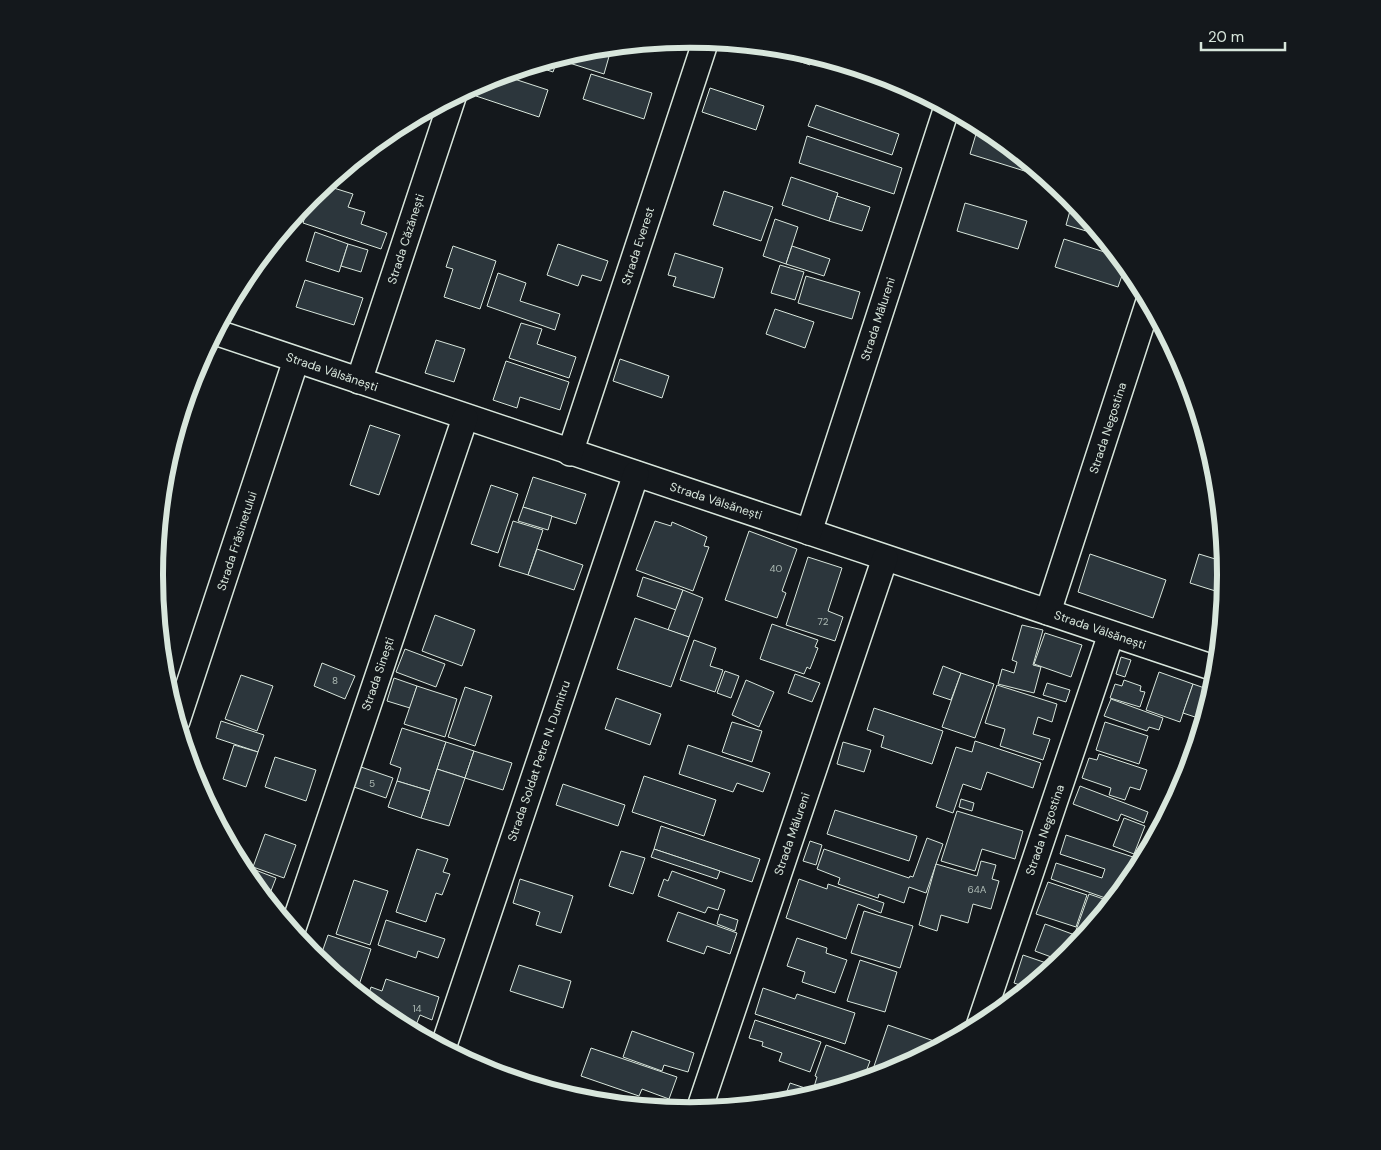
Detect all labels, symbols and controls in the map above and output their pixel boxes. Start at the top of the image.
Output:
scale bar [1201,20,1285,52]
text: 20 m [1208,27,1244,47]
street label: Strada Căzănești [384,192,428,286]
street label: Strada Everest [618,205,658,287]
street label: Strada Mălureni [857,275,899,363]
street label: Strada Vâlsănești [284,349,380,395]
street label: Strada Negostina [1086,380,1130,476]
street label: Strada Vâlsănești [668,479,764,523]
street label: Strada Frăsinetului [213,489,261,593]
house number: 40 [770,562,783,575]
street label: Strada Vâlsănești [1052,607,1148,653]
house number: 72 [818,615,829,628]
street label: Strada Sinești [358,635,398,713]
house number: 8 [332,674,338,687]
street label: Strada Soldat Petre N. Dumitru [504,678,574,844]
house number: 5 [369,777,375,790]
street label: Strada Negostina [1022,782,1068,878]
street label: Strada Mălureni [770,790,814,878]
house number: 64A [968,883,987,896]
house number: 14 [412,1002,422,1015]

